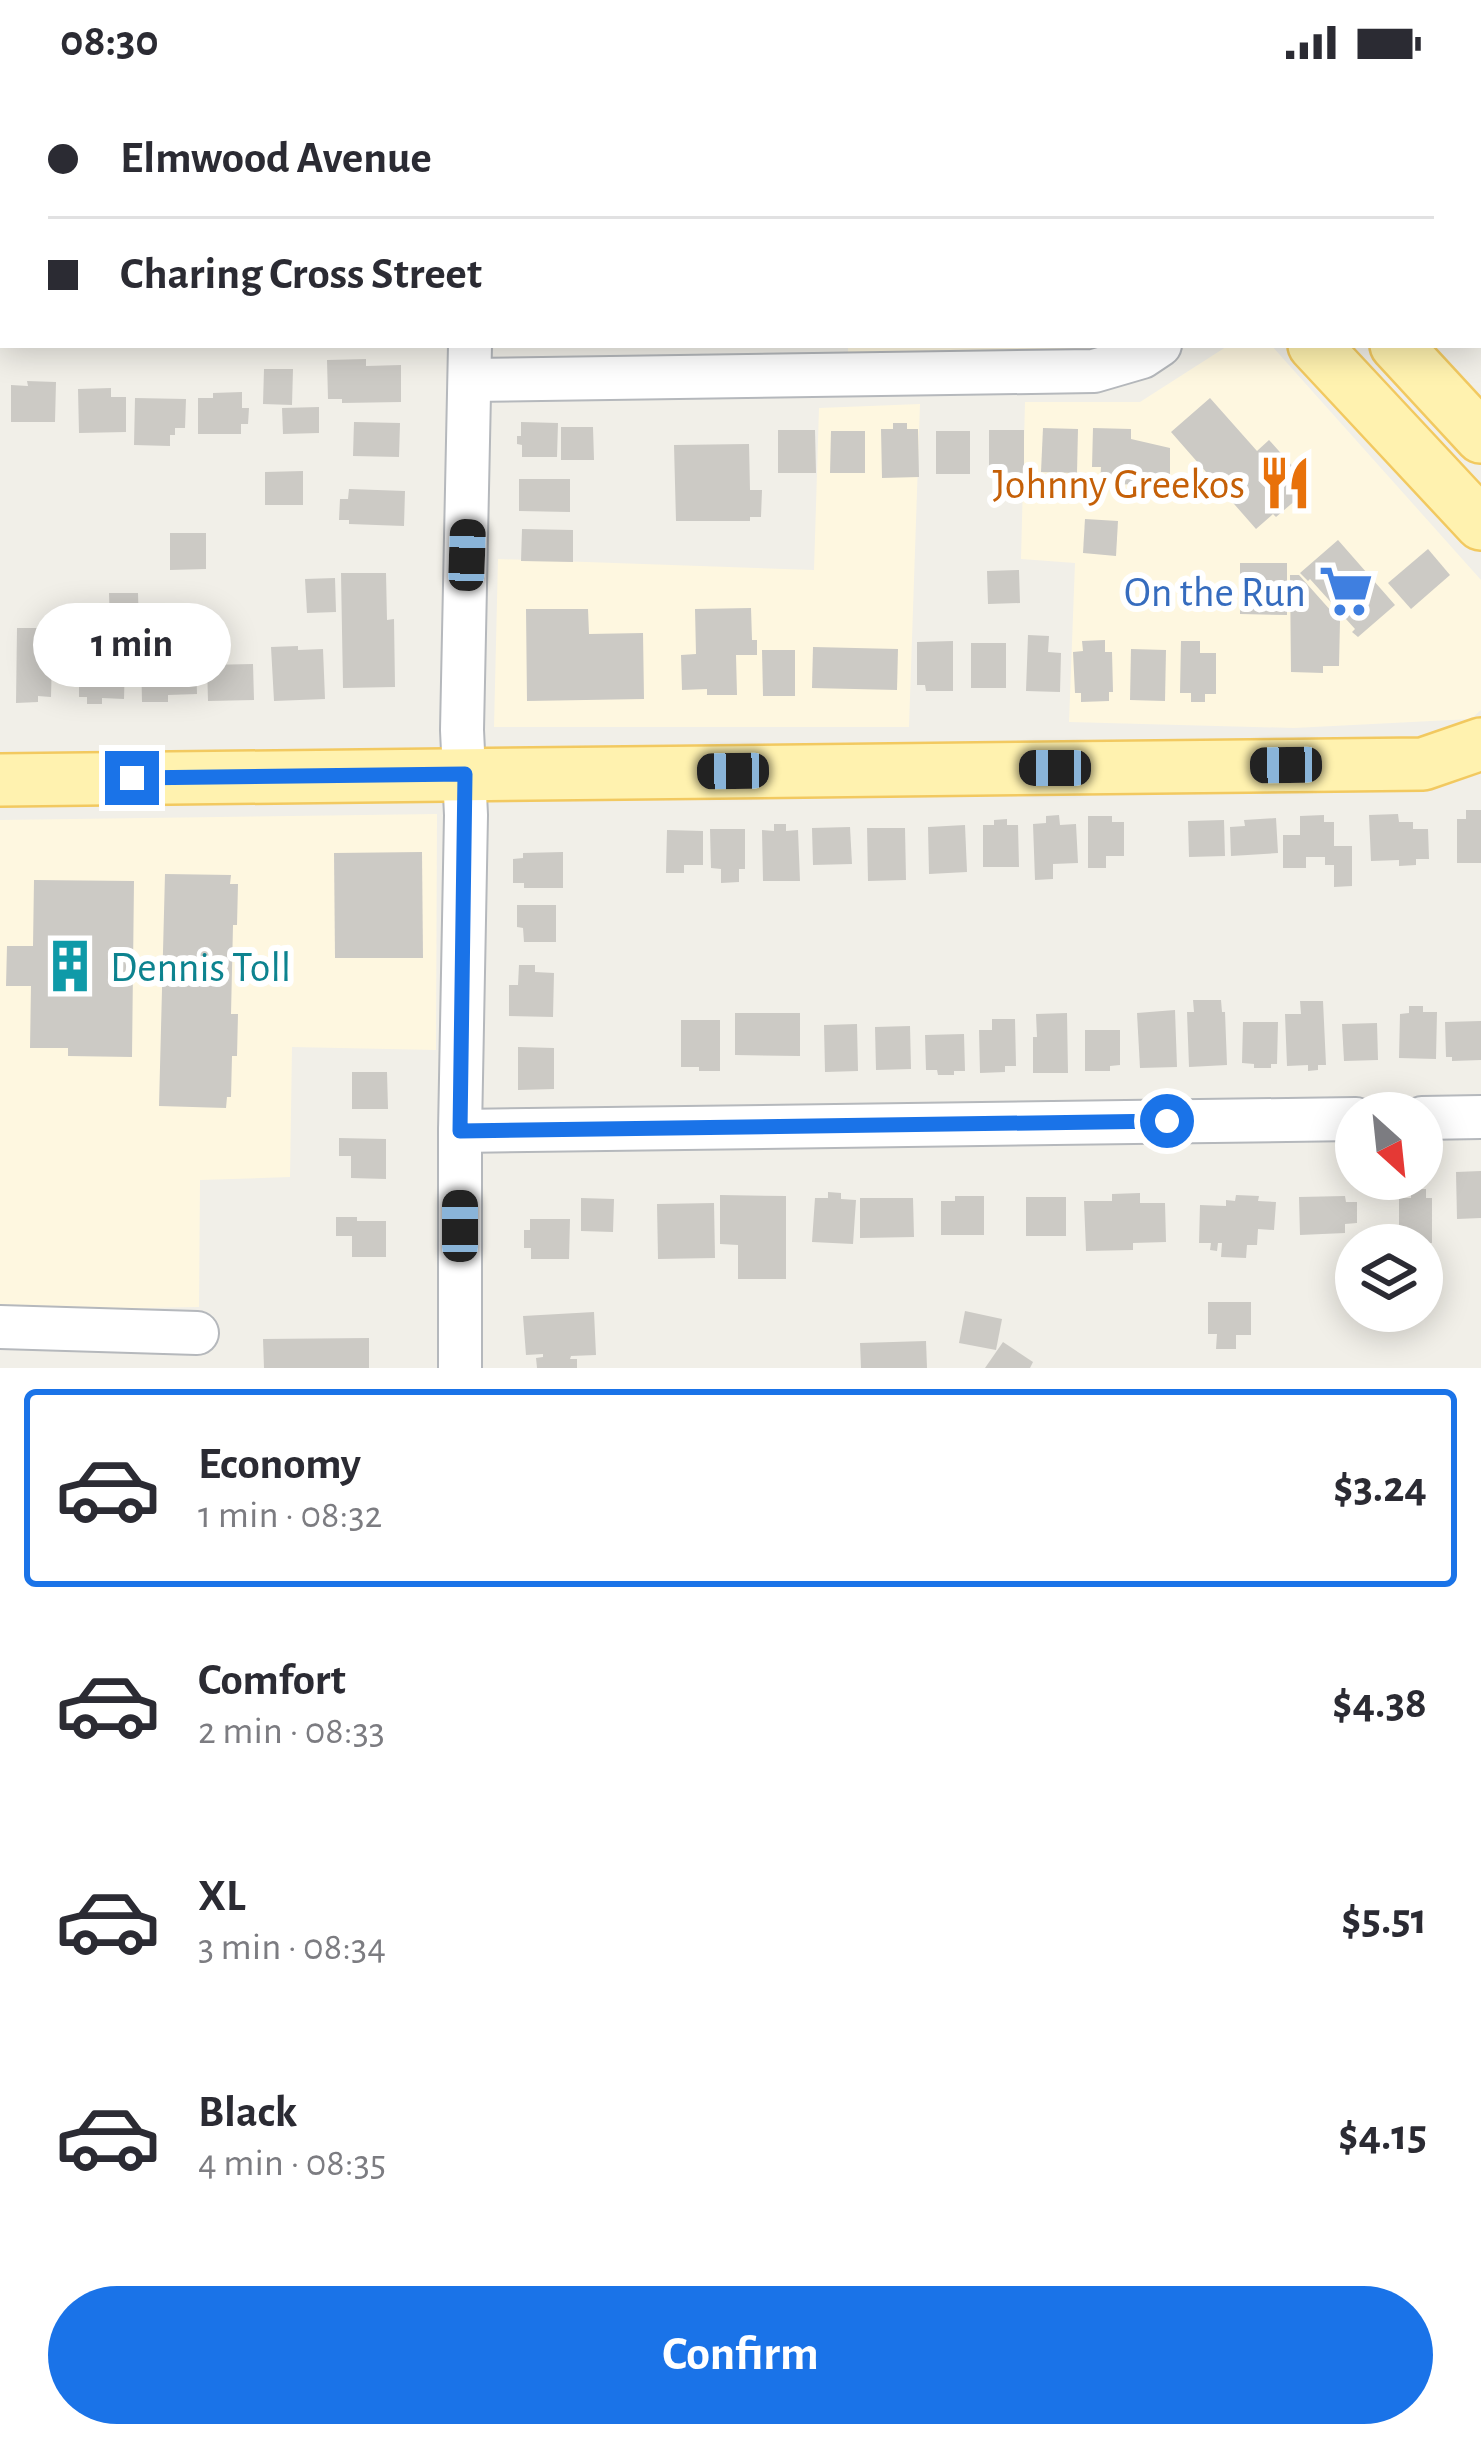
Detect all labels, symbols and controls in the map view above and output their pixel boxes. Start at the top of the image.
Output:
text: 08:30 [60,19,159,64]
text: Elmwood Avenue [120,136,432,181]
text: Charing Cross Street [120,252,482,297]
restaurant icon: Johnny Greekos [1256,454,1314,512]
place label: Johnny Greekos [993,464,1245,506]
car [448,518,486,592]
supermarket icon: On the Run [1317,562,1375,620]
place label: On the Run [1124,572,1306,614]
callout: 1 min [33,604,231,688]
text: 1 min [91,625,173,664]
car [1250,746,1322,784]
car [1019,750,1091,786]
route end [105,751,159,805]
car [697,752,769,790]
building icon: Dennis Toll [41,937,99,995]
place label: Dennis Toll [110,947,291,989]
north arrow [1335,1092,1443,1200]
map controls [1335,1092,1443,1332]
route start [1140,1094,1194,1148]
car [442,1190,478,1262]
button: layers [1335,1224,1443,1332]
icon: car [54,1434,162,1542]
text: Economy [198,1442,361,1487]
text: $3.24 [1333,1465,1427,1510]
text: 1 min · 08:32 [198,1496,382,1535]
icon: car [54,1650,162,1758]
text: Comfort [198,1658,346,1703]
text: $4.38 [1332,1681,1427,1726]
text: 2 min · 08:33 [198,1712,385,1751]
icon: car [54,1866,162,1974]
text: XL [198,1874,246,1919]
text: $5.51 [1341,1897,1427,1942]
text: 3 min · 08:34 [198,1928,386,1967]
icon: car [54,2082,162,2190]
text: Black [198,2090,297,2135]
text: $4.15 [1338,2113,1427,2158]
text: 4 min · 08:35 [198,2144,386,2183]
button: Confirm [48,2286,1433,2424]

